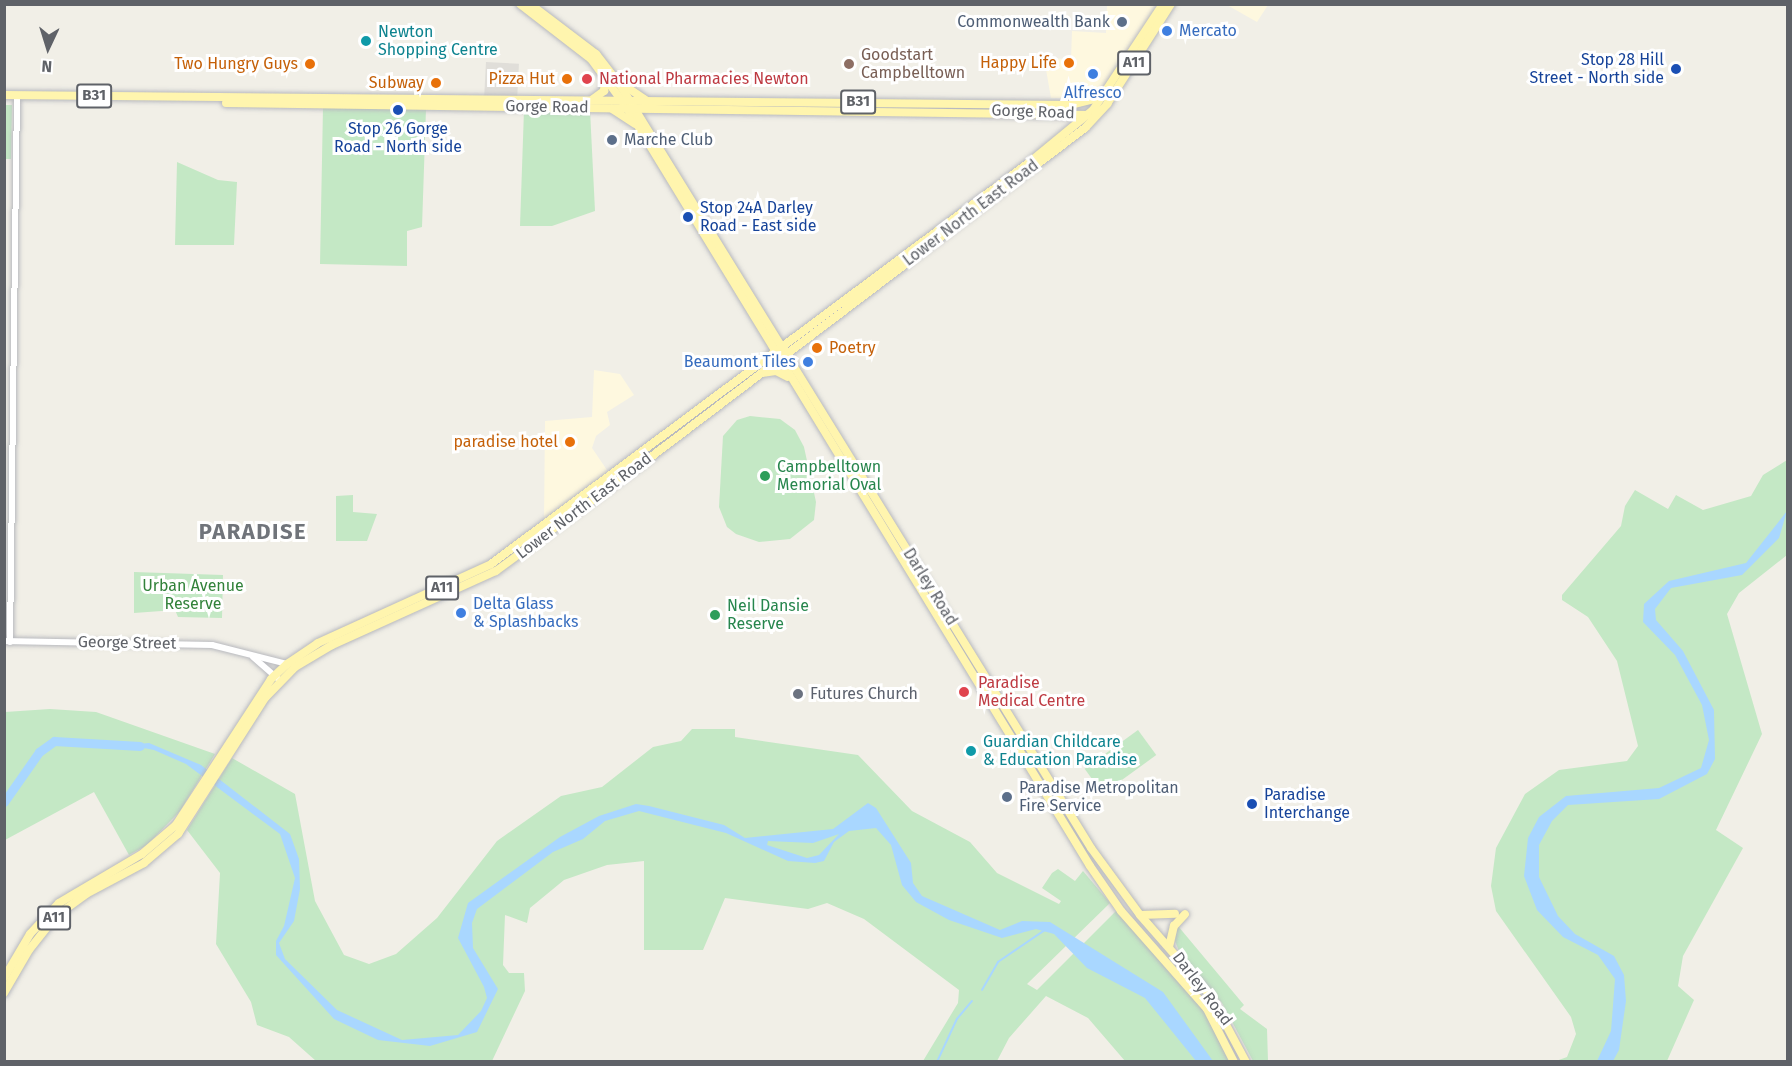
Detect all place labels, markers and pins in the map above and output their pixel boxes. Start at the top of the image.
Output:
place label: Commonwealth Bank [957,12,1110,32]
marker: Commonwealth Bank [1115,15,1129,29]
place label: Mercato [1179,21,1237,41]
place label: Newton Shopping Centre [378,22,498,60]
marker: Mercato [1160,24,1174,38]
marker: Newton Shopping Centre [359,34,373,48]
place label: Goodstart Campbelltown [861,45,965,83]
place label: Stop 28 Hill Street - North side [1530,50,1664,88]
place label: Happy Life [980,53,1057,73]
place label: Two Hungry Guys [174,54,298,74]
marker: Happy Life [1062,56,1076,70]
marker: Two Hungry Guys [303,57,317,71]
marker: Goodstart Campbelltown [842,57,856,71]
marker: Stop 28 Hill Street - North side [1669,62,1683,76]
marker: Alfresco [1086,67,1100,81]
place label: Pizza Hut [489,69,555,89]
place label: National Pharmacies Newton [599,69,809,89]
marker: Pizza Hut [560,72,574,86]
marker: National Pharmacies Newton [580,72,594,86]
place label: Subway [369,73,424,93]
marker: Subway [429,76,443,90]
place label: Alfresco [1064,83,1122,103]
marker: Stop 26 Gorge Road - North side [391,103,405,117]
place label: Stop 26 Gorge Road - North side [334,119,462,157]
place label: Marche Club [624,130,713,150]
marker: Marche Club [605,133,619,147]
place label: Stop 24A Darley Road - East side [700,198,816,236]
marker: Stop 24A Darley Road - East side [681,210,695,224]
place label: Poetry [829,338,876,358]
marker: Poetry [810,341,824,355]
place label: Beaumont Tiles [684,352,796,372]
marker: Beaumont Tiles [801,355,815,369]
place label: paradise hotel [453,432,558,452]
marker: paradise hotel [563,435,577,449]
place label: Campbelltown Memorial Oval [777,457,881,495]
marker: Campbelltown Memorial Oval [758,469,772,483]
place label: Delta Glass & Splashbacks [473,594,578,632]
place label: Neil Dansie Reserve [727,596,809,634]
marker: Delta Glass & Splashbacks [454,606,468,620]
marker: Neil Dansie Reserve [708,608,722,622]
place label: Paradise Medical Centre [978,673,1085,711]
marker: Paradise Medical Centre [955,683,973,701]
place label: Futures Church [810,684,918,704]
marker: Futures Church [791,687,805,701]
place label: Guardian Childcare & Education Paradise [983,732,1137,770]
marker: Guardian Childcare & Education Paradise [964,744,978,758]
place label: Paradise Metropolitan Fire Service [1019,778,1179,816]
place label: Paradise Interchange [1264,785,1350,823]
marker: Paradise Metropolitan Fire Service [1000,790,1014,804]
marker: Paradise Interchange [1245,797,1259,811]

